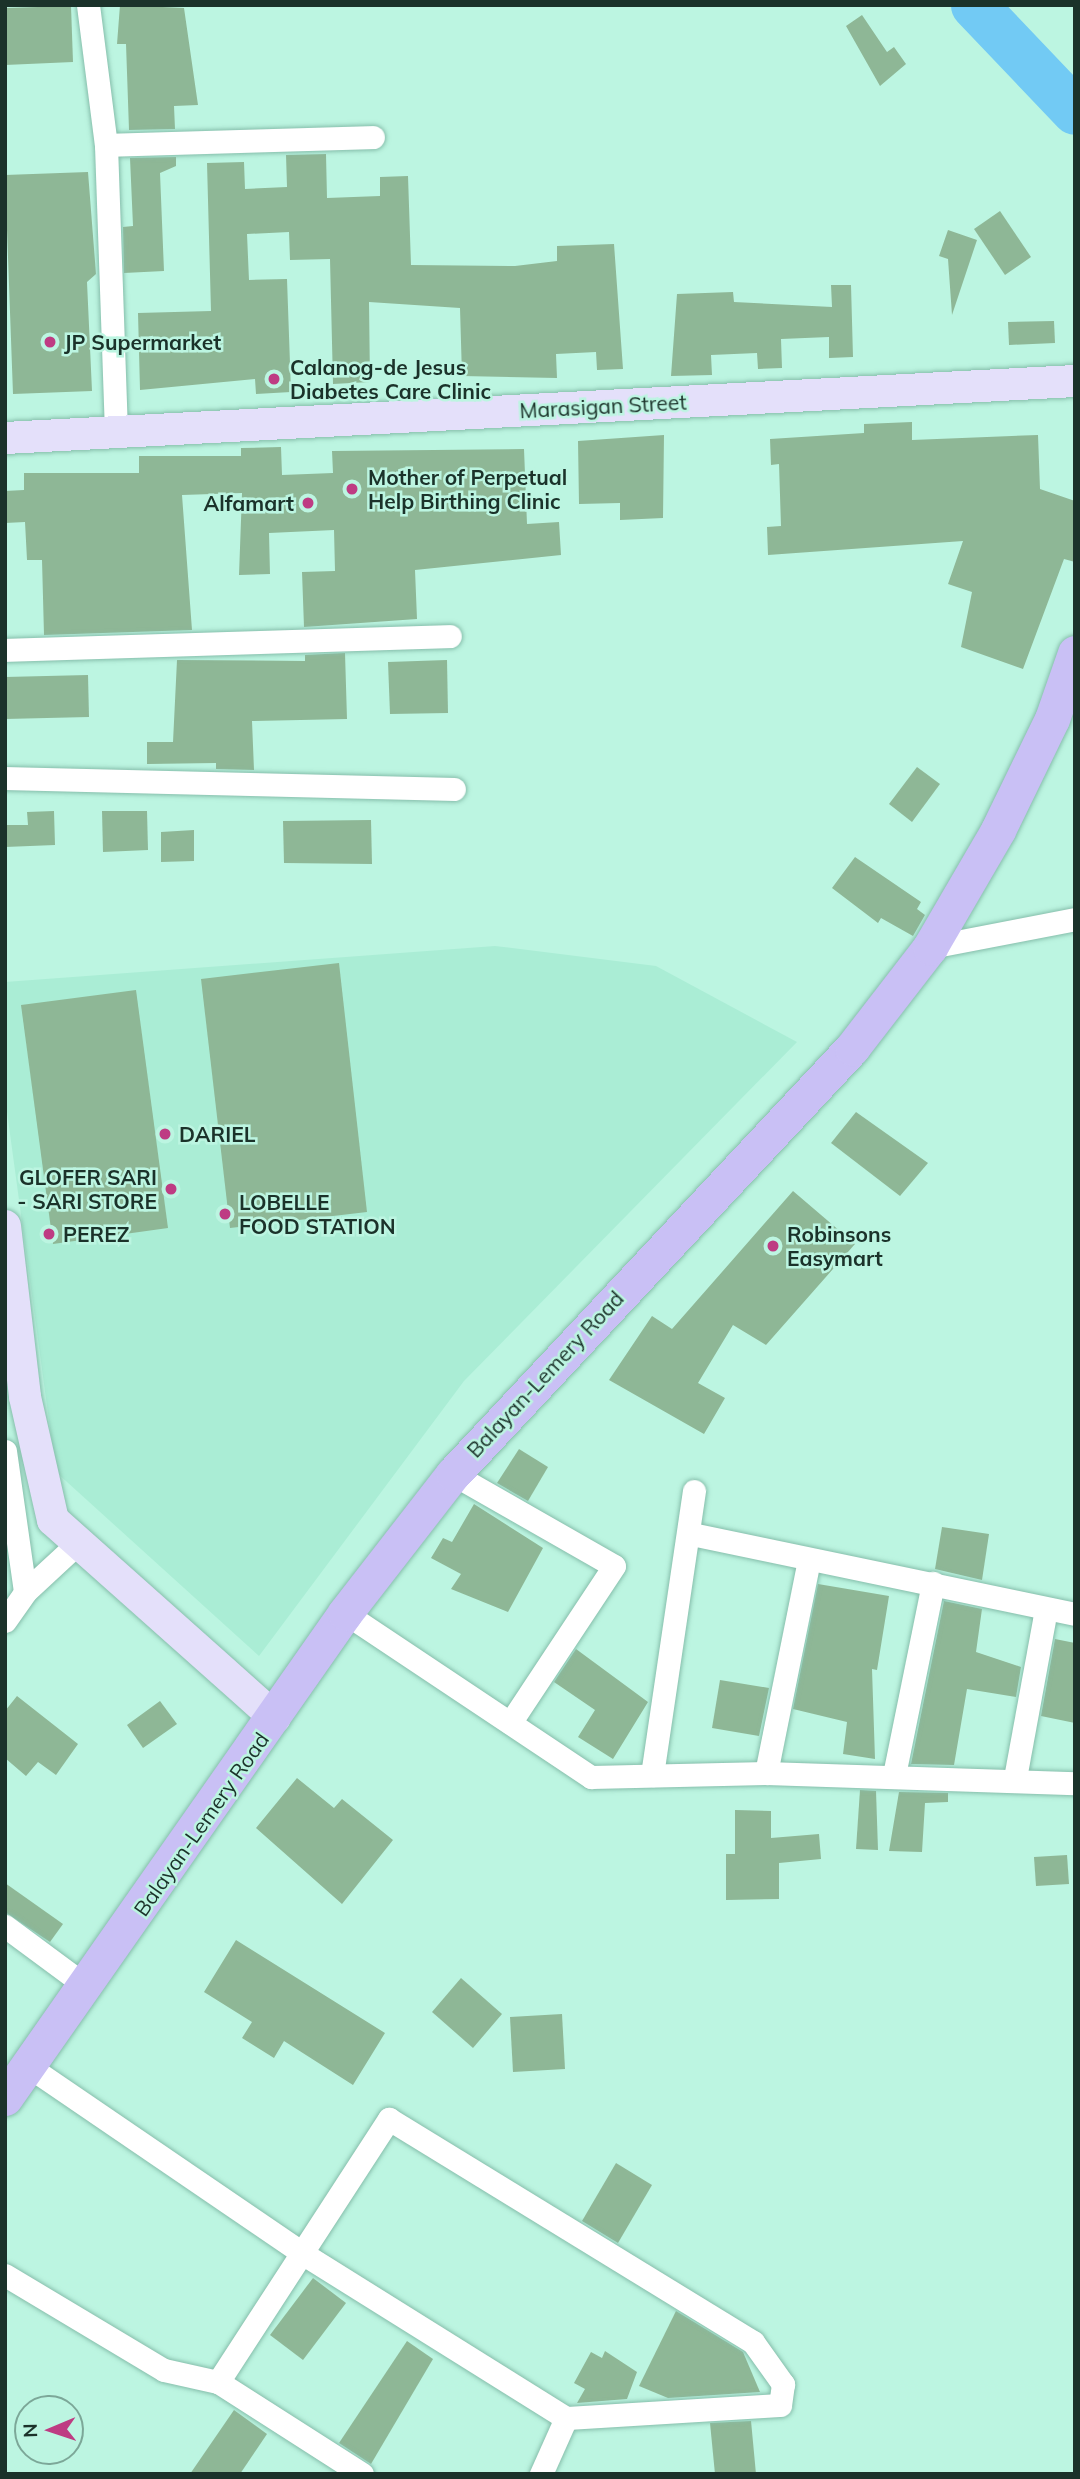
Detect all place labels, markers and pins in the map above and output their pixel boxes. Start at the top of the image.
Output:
place label: JP Supermarket [64,329,221,355]
marker: JP Supermarket [42,334,58,350]
place label: Calanog-de Jesus Diabetes Care Clinic [290,354,491,404]
marker: Calanog-de Jesus Diabetes Care Clinic [264,369,284,389]
place label: Mother of Perpetual Help Birthing Clinic [368,464,567,514]
marker: Mother of Perpetual Help Birthing Clinic [342,479,362,499]
place label: Alfamart [203,490,294,516]
marker: Alfamart [300,495,316,511]
place label: DARIEL [179,1121,255,1147]
marker: DARIEL [157,1126,173,1142]
place label: GLOFER SARI - SARI STORE [17,1164,157,1214]
marker: GLOFER SARI - SARI STORE [163,1181,179,1197]
place label: LOBELLE FOOD STATION [239,1189,396,1239]
marker: LOBELLE FOOD STATION [217,1206,233,1222]
place label: PEREZ [63,1221,129,1247]
place label: Robinsons Easymart [787,1221,891,1271]
marker: PEREZ [41,1226,57,1242]
marker: Robinsons Easymart [765,1238,781,1254]

